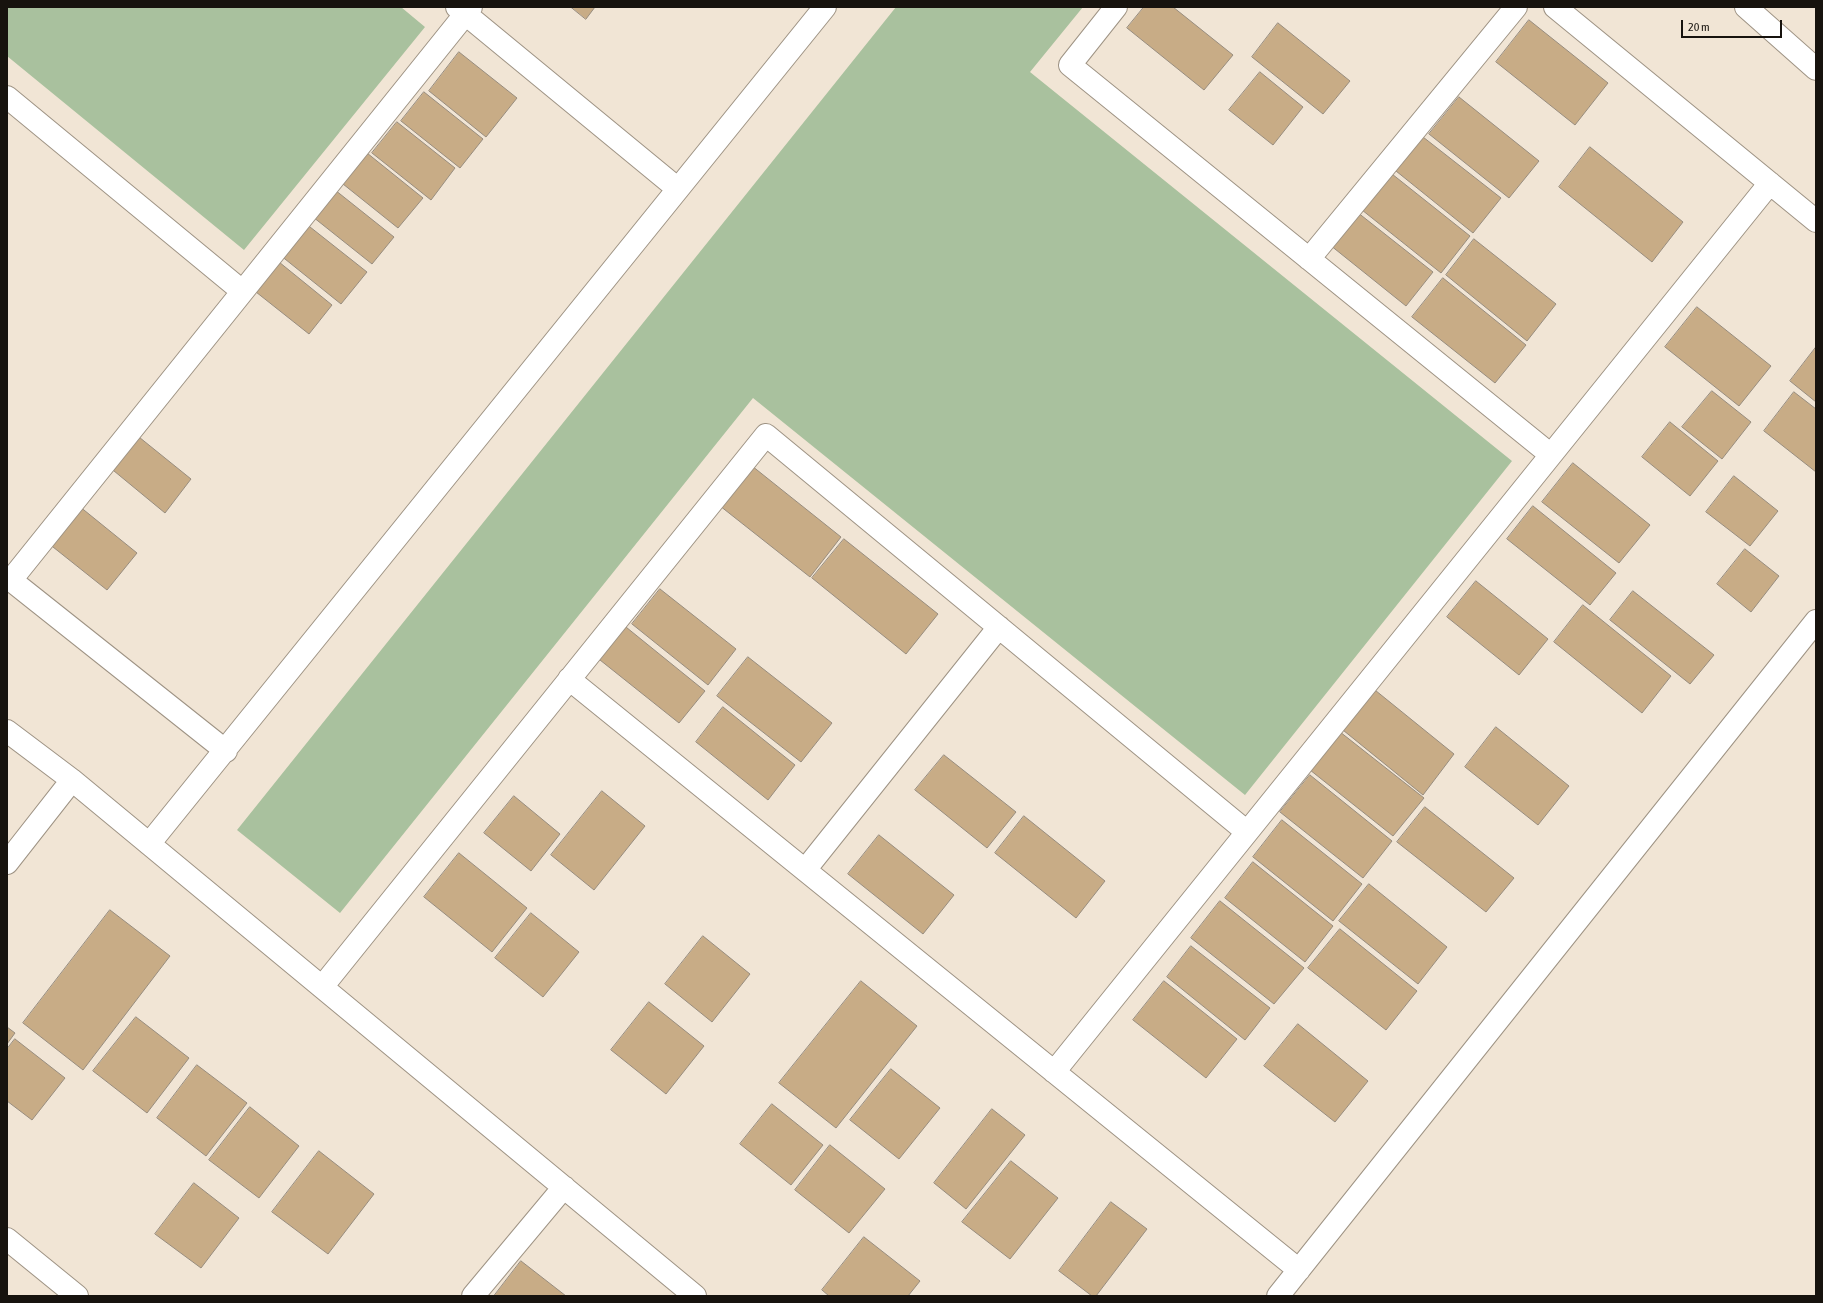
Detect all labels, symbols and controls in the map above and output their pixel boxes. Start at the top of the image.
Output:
scale bar [1683,12,1784,38]
text: 20 m [1688,20,1710,34]

